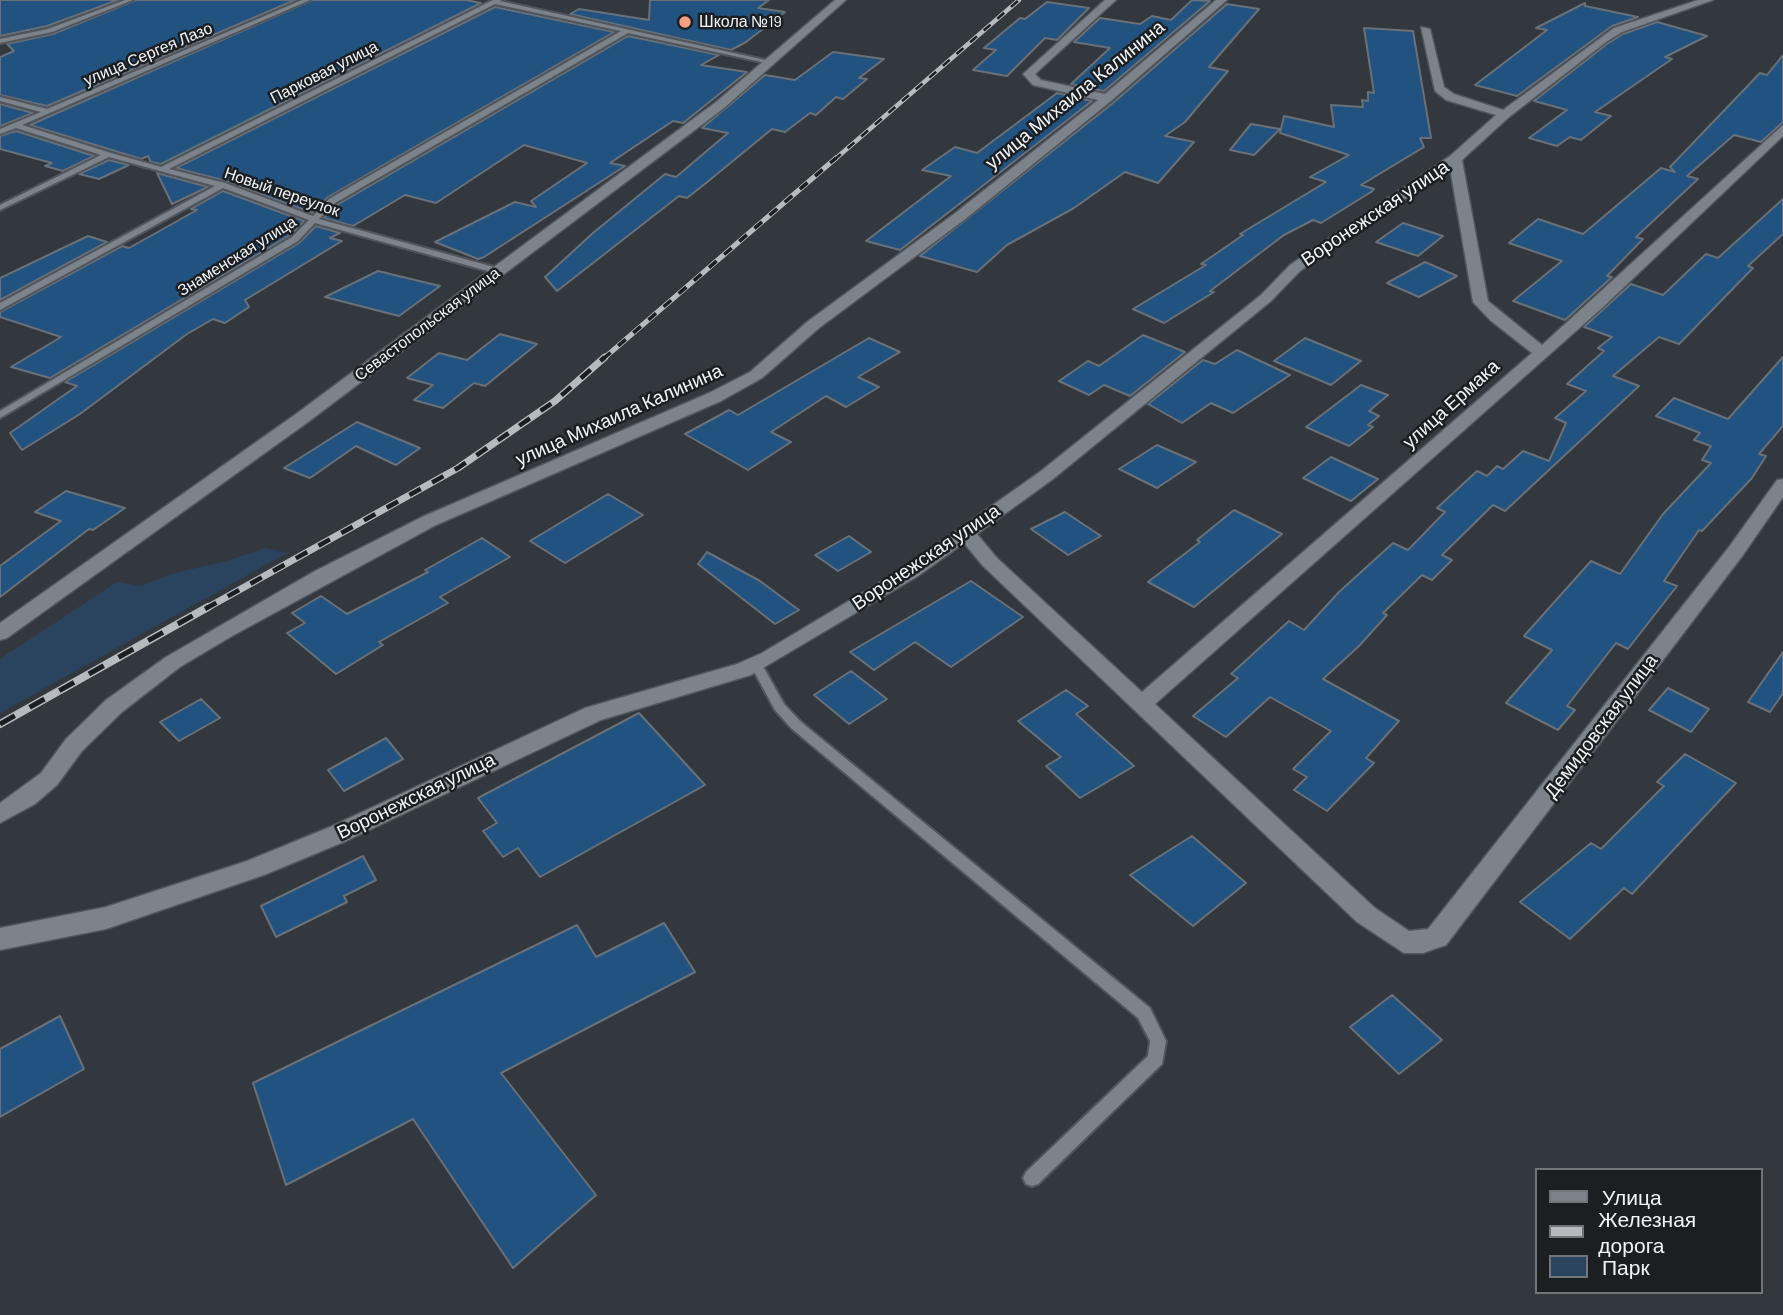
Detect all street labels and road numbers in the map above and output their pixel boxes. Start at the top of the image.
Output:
street label: улица Михаила Калинина [981,16,1169,174]
street label: улица Сергея Лазо [81,18,215,90]
street label: Парковая улица [267,37,381,107]
street label: Воронежская улица [1297,155,1453,271]
street label: Новый переулок [222,163,342,221]
street label: Знаменская улица [174,212,300,300]
street label: Севастопольская улица [351,263,503,385]
street label: улица Ермака [1398,355,1504,453]
street label: улица Михаила Калинина [512,359,726,471]
street label: Воронежская улица [848,499,1004,615]
street label: Демидовская улица [1540,650,1662,802]
street label: Воронежская улица [333,748,499,844]

